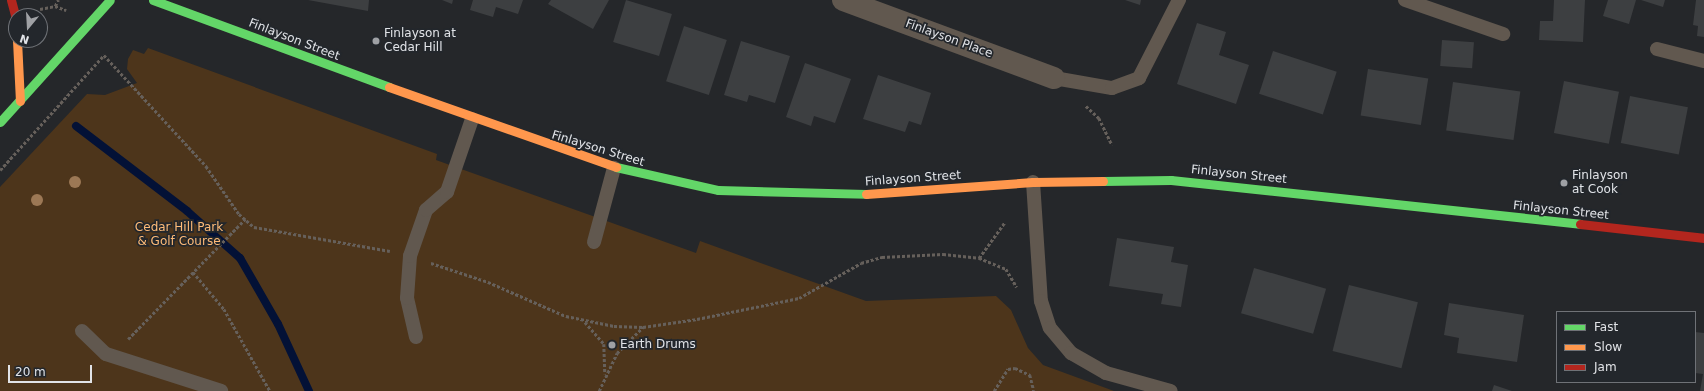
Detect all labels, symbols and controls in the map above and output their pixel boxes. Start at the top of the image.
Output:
north arrow [8,8,48,48]
street label: Finlayson Street [246,16,342,64]
street label: Finlayson Place [903,17,995,61]
place label: Finlayson at Cedar Hill [384,27,456,55]
text: N [18,31,31,47]
marker: Finlayson at Cedar Hill [371,36,381,46]
street label: Finlayson Street [550,128,646,170]
street label: Finlayson Street [1190,163,1288,187]
street label: Finlayson Street [864,168,962,190]
place label: Finlayson at Cook [1572,169,1628,197]
marker: Finlayson at Cook [1559,178,1569,188]
street label: Finlayson Street [1512,199,1610,223]
park label: Cedar Hill Park & Golf Course [135,221,223,249]
legend [1556,311,1696,383]
text: Fast [1594,320,1618,334]
place label: Earth Drums [620,338,696,352]
marker: Earth Drums [607,340,617,350]
text: Slow [1594,340,1622,354]
scale bar [10,357,94,383]
text: Jam [1594,360,1617,374]
text: 20 m [15,365,46,379]

